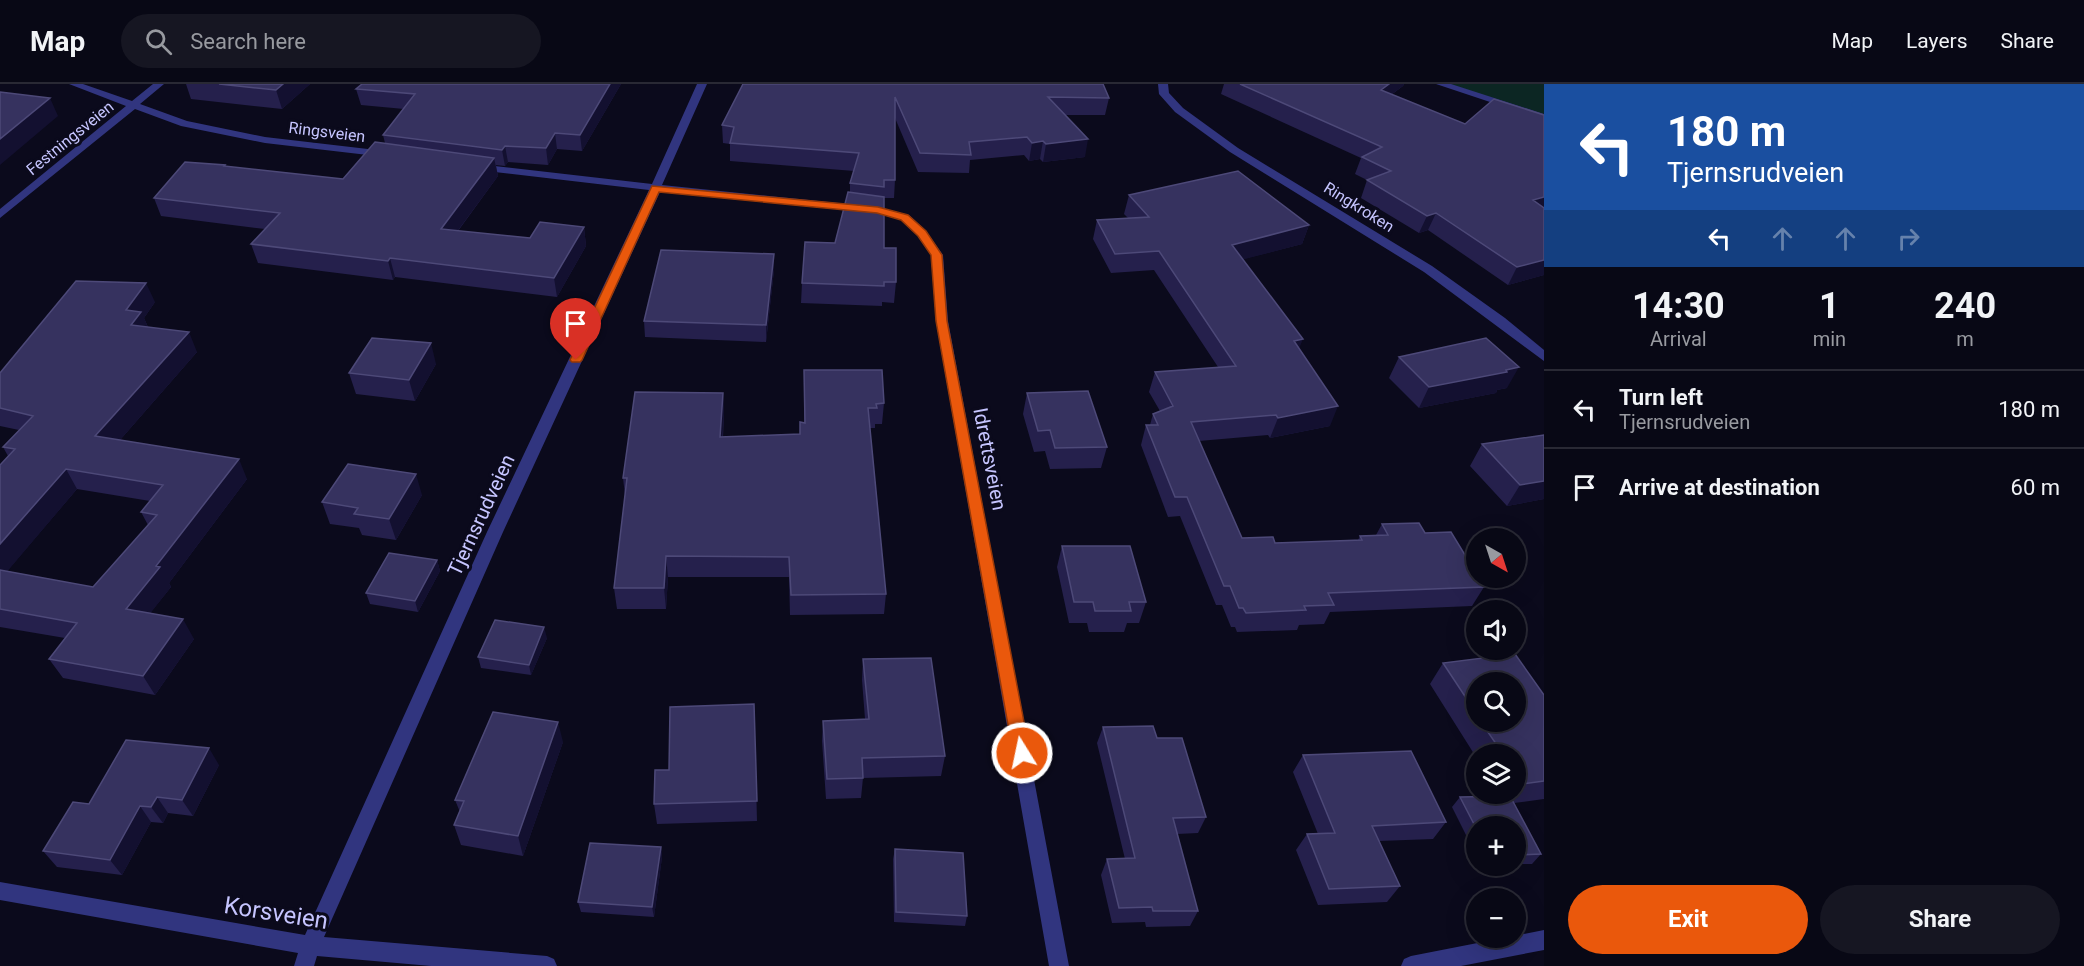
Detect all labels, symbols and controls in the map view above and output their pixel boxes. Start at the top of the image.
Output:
search box [121,14,541,68]
text: Map [30,25,85,58]
icon: search [142,25,175,58]
text: Search here [190,29,306,54]
text: Map [1831,29,1873,53]
text: Layers [1906,29,1967,53]
text: Share [2000,29,2054,53]
street label: Festningsveien [23,97,117,179]
text: 180 m [1667,107,1786,156]
icon: left [1568,108,1646,186]
street label: Ringsveien [288,118,366,146]
text: Tjernsrudveien [1667,157,1844,189]
street label: Ringkroken [1320,178,1398,236]
icon: left [1703,222,1736,255]
icon: ahead [1766,222,1799,255]
icon: ahead [1829,222,1862,255]
icon: right [1892,222,1925,255]
text: 14:30 [1632,285,1725,327]
text: 1 [1819,285,1840,327]
text: 240 [1934,285,1996,327]
pin [550,298,601,360]
icon: arrive [559,307,592,340]
text: Arrival [1650,327,1707,351]
text: min [1813,327,1846,351]
text: m [1956,327,1974,351]
text: Turn left [1619,385,1703,410]
icon: left [1568,393,1601,426]
text: 180 m [1998,397,2060,422]
street label: Idrettsveien [968,406,1012,512]
text: Tjernsrudveien [1619,410,1750,434]
street label: Tjernsrudveien [442,450,520,580]
icon: arrive [1568,471,1601,504]
text: Arrive at destination [1619,475,1820,500]
text: 60 m [2011,475,2060,500]
north arrow [1466,528,1526,588]
map controls [1466,528,1526,948]
button: sound [1466,600,1526,660]
button: search [1466,672,1526,732]
position arrow [990,721,1054,785]
button: layers [1466,744,1526,804]
button: + [1466,816,1526,876]
button: Exit [1568,885,1808,954]
button: Share [1820,885,2060,954]
button: − [1466,888,1526,948]
street label: Korsveien [222,891,330,935]

